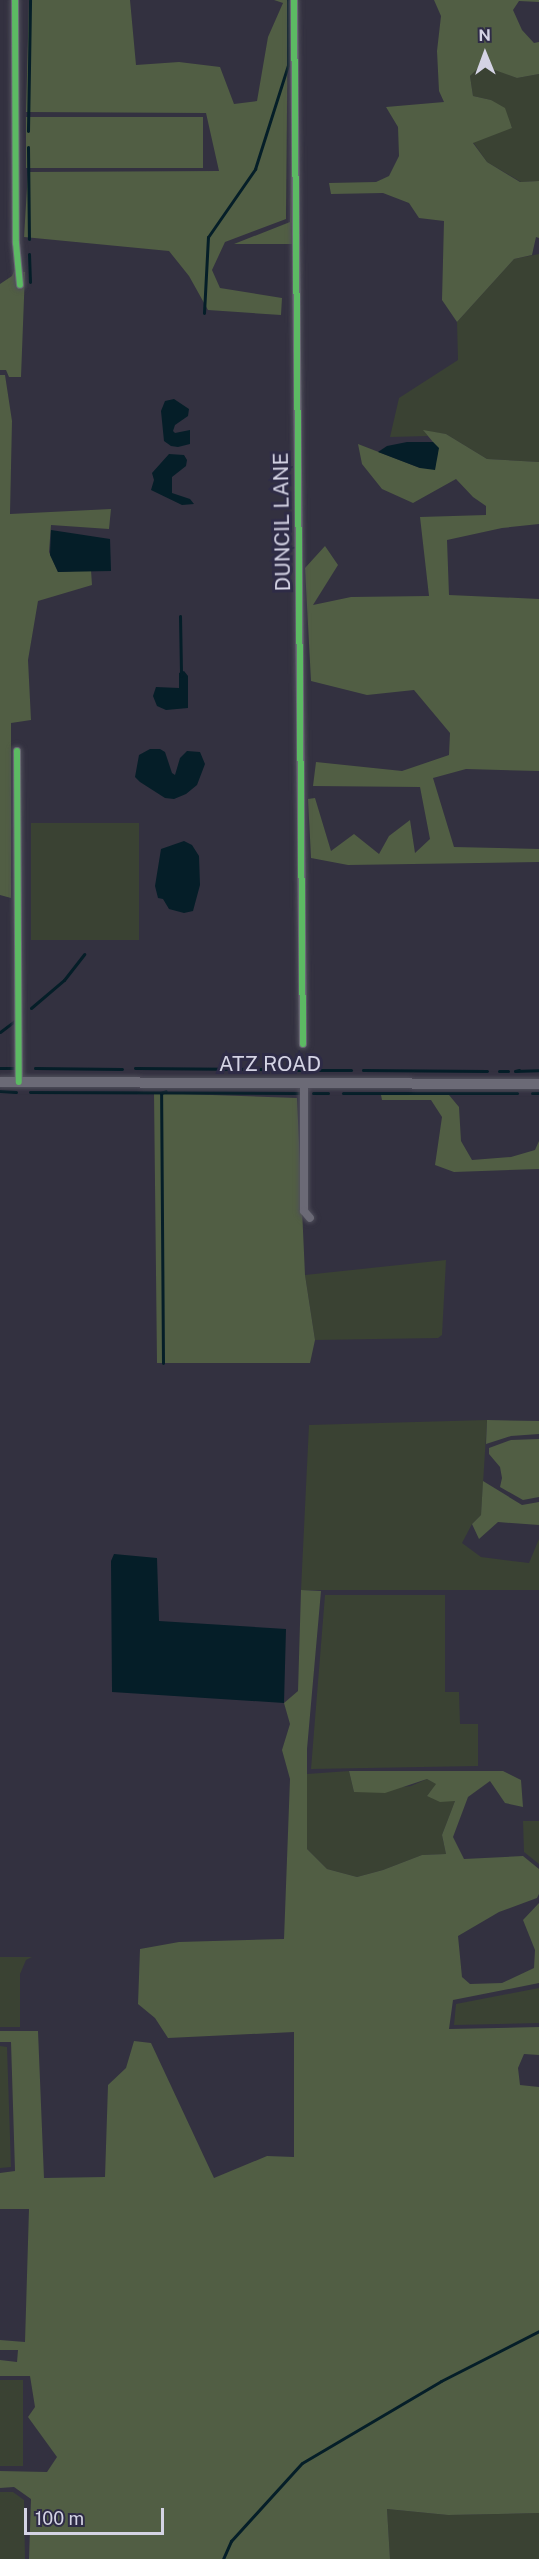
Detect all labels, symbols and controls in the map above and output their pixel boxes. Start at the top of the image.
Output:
north arrow [455,24,515,84]
text: N [478,26,491,45]
street label: DUNCIL LANE [268,452,296,592]
street label: ATZ ROAD [219,1051,321,1077]
scale bar [27,2496,166,2534]
text: 100 m [35,2508,84,2529]

